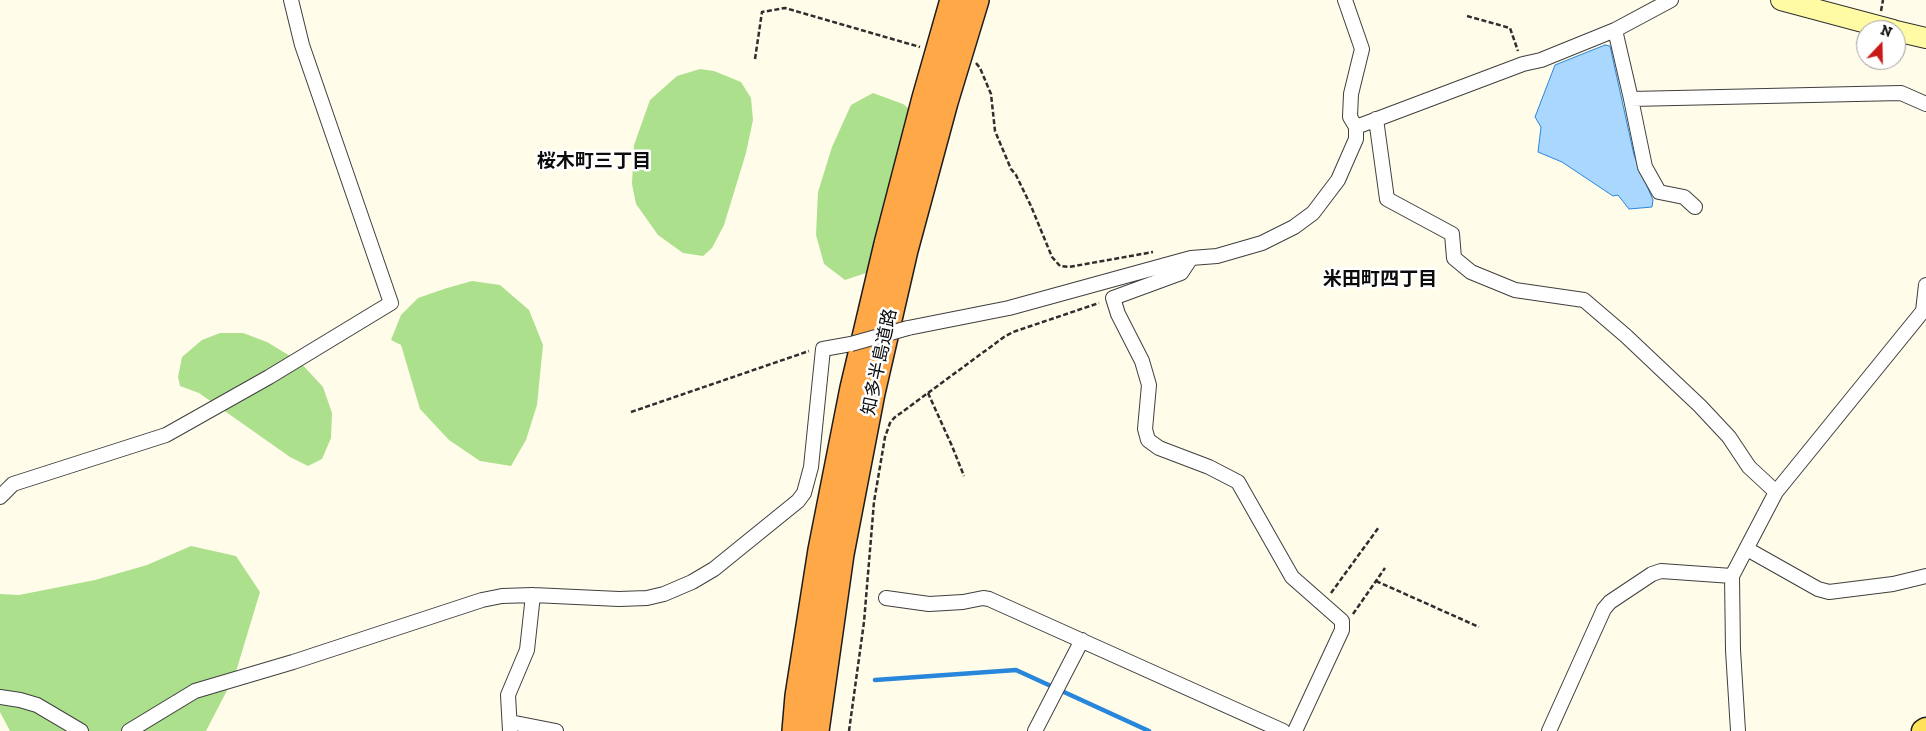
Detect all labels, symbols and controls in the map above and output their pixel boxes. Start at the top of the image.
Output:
north arrow [1856,20,1906,70]
text: N [1878,22,1894,41]
district label: 桜木町三丁目 [537,151,651,173]
district label: 米田町四丁目 [1323,269,1437,291]
street label: 知多半島道路 [858,307,902,417]

